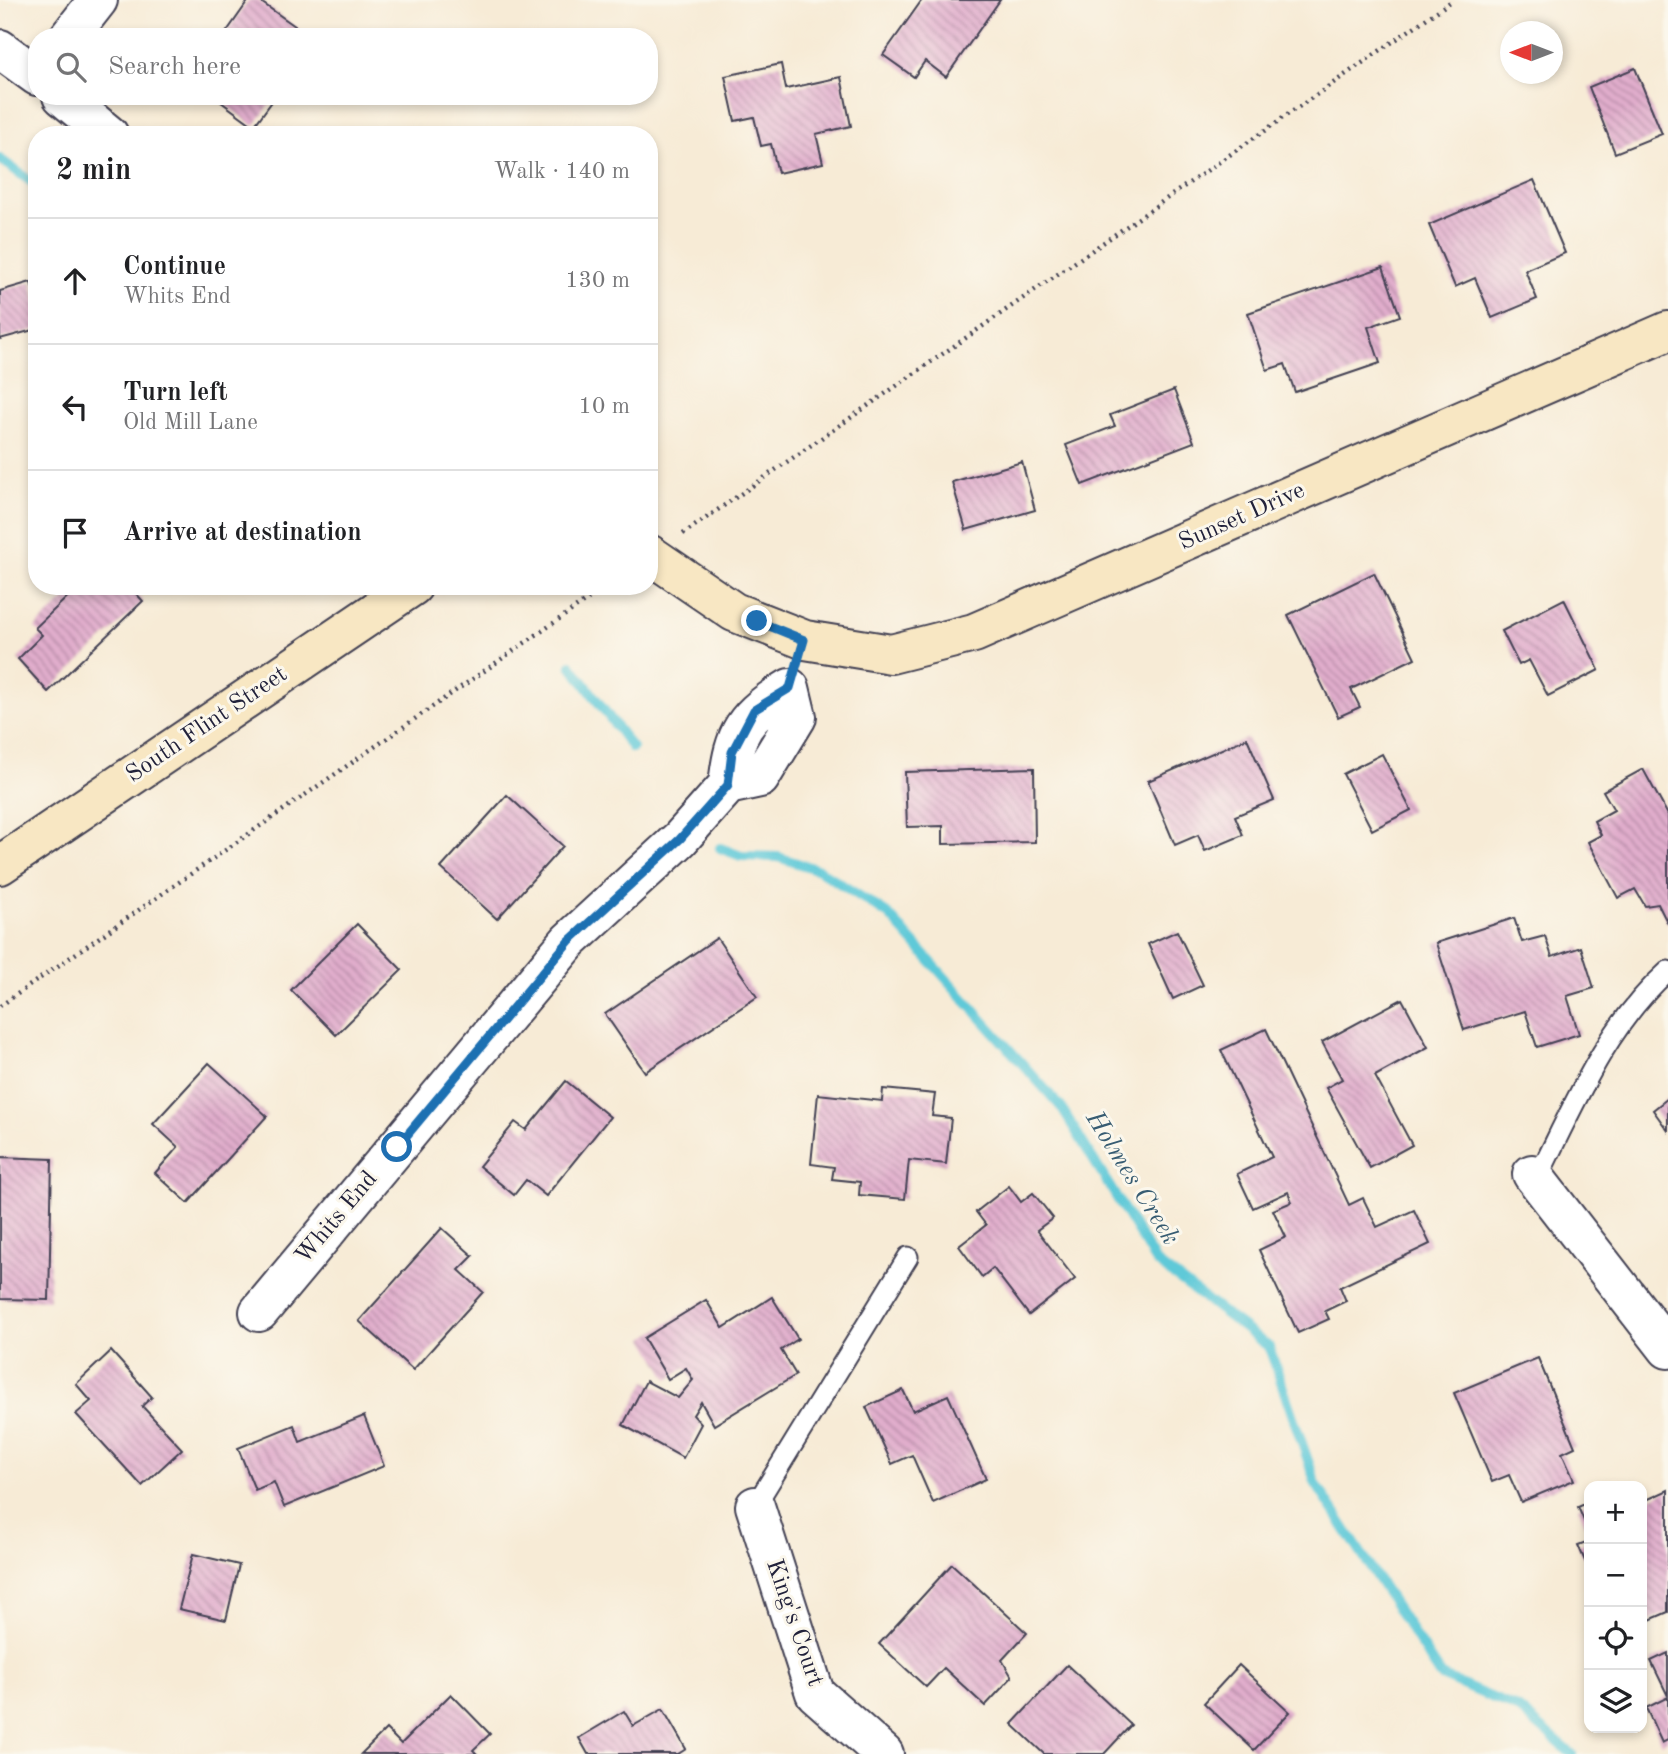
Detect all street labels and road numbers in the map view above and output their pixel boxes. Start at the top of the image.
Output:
street label: Sunset Drive [1176,479,1308,555]
street label: South Flint Street [122,662,292,788]
street label: Whits End [292,1167,382,1269]
street label: King's Court [761,1556,827,1690]

